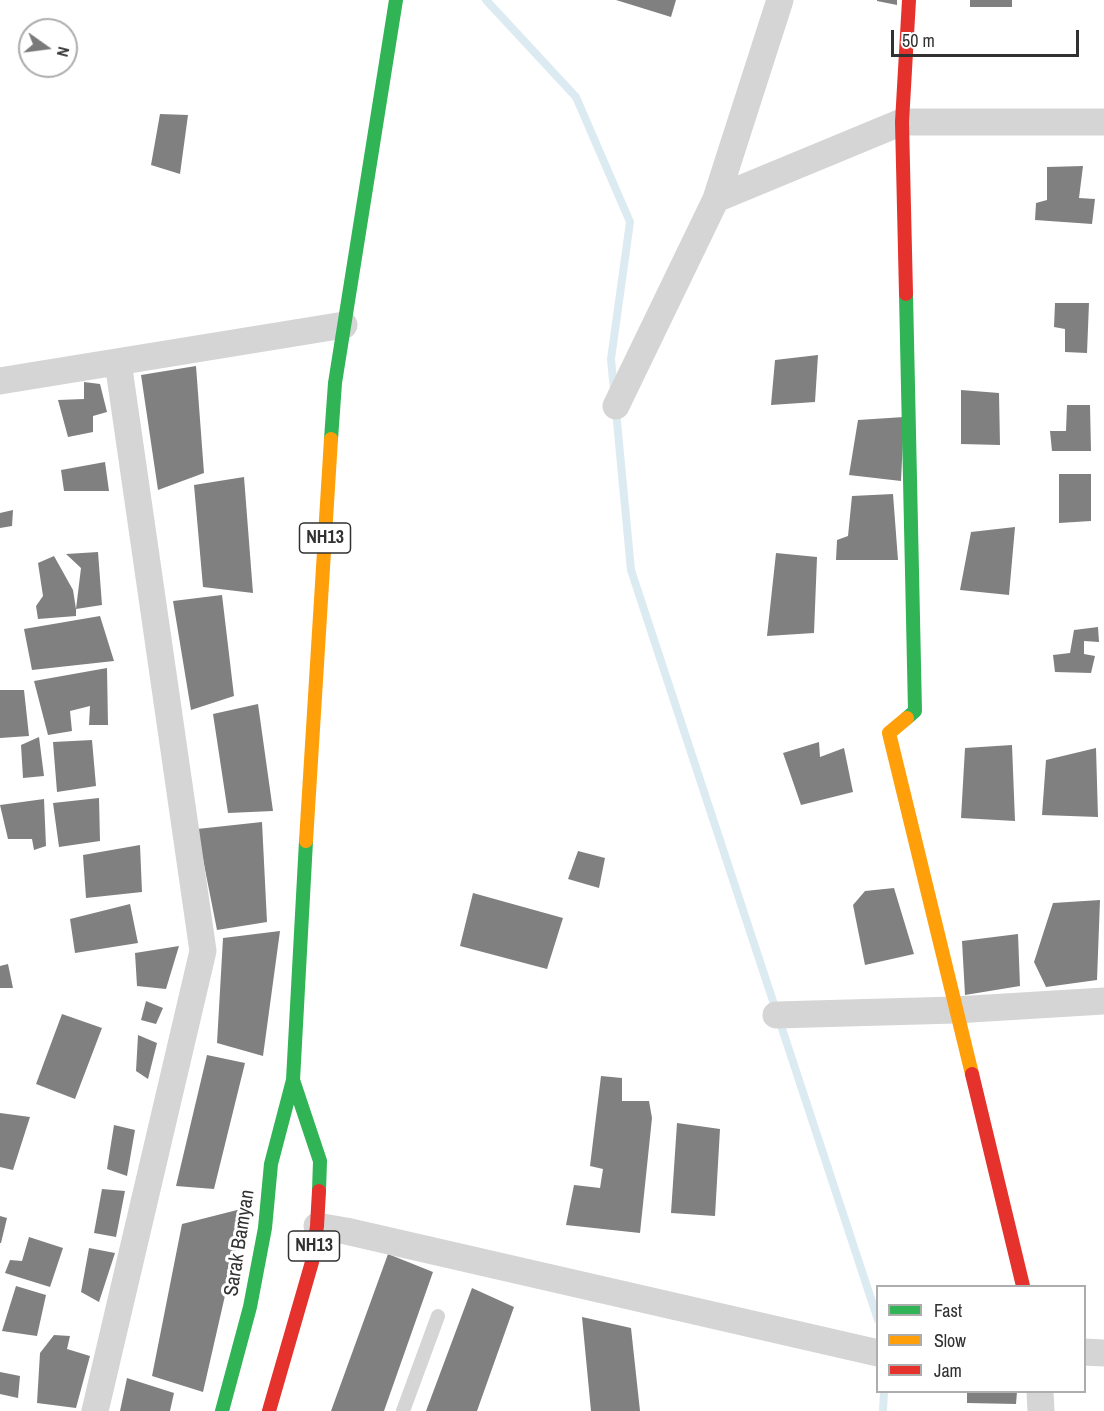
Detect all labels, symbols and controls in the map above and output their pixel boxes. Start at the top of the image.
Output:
north arrow [18,18,78,78]
scale bar [894,18,1082,56]
text: 50 m [902,28,935,53]
text: N [52,45,75,59]
road number: NH13 [300,523,350,553]
street label: Sarak Bamyan [220,1188,260,1298]
road number: NH13 [288,1231,340,1261]
legend [876,1285,1086,1393]
text: Fast [934,1298,962,1323]
text: Slow [934,1328,966,1353]
text: Jam [934,1358,962,1383]

